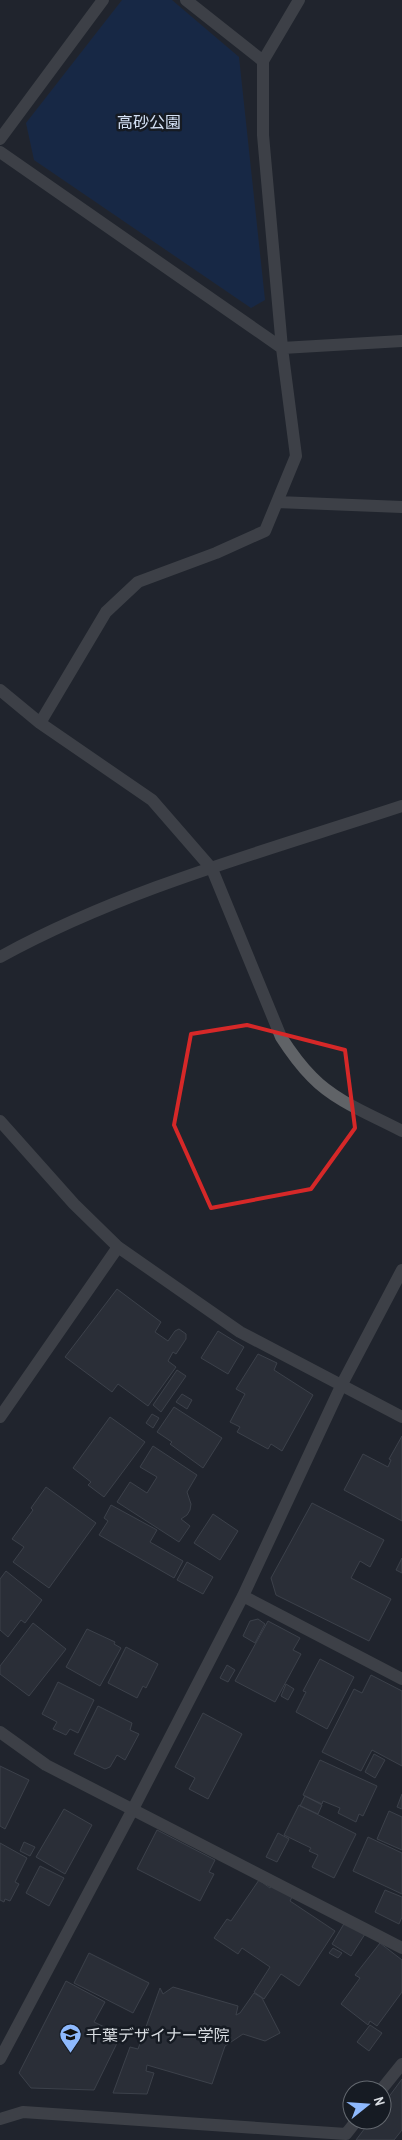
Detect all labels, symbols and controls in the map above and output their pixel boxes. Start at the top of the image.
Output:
park label: 高砂公園 [117,111,181,133]
school or university icon: 千葉デザイナー学院 [58,2023,82,2054]
place label: 千葉デザイナー学院 [86,2024,230,2046]
north arrow [342,2080,392,2130]
text: N [370,2095,389,2108]

